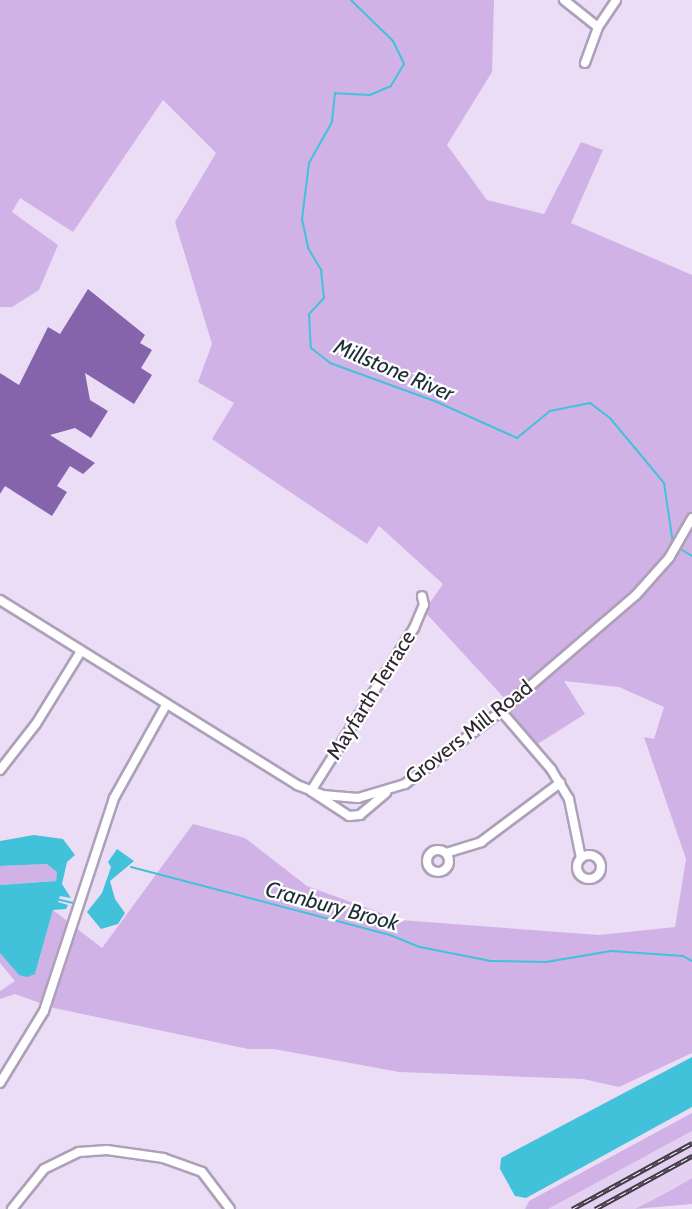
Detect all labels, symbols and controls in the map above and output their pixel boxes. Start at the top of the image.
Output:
water label: Millstone River [330,333,458,407]
street label: Mayfarth Terrace [321,626,421,764]
street label: Grovers Mill Road [401,675,537,789]
water label: Cranbury Brook [263,876,401,936]

